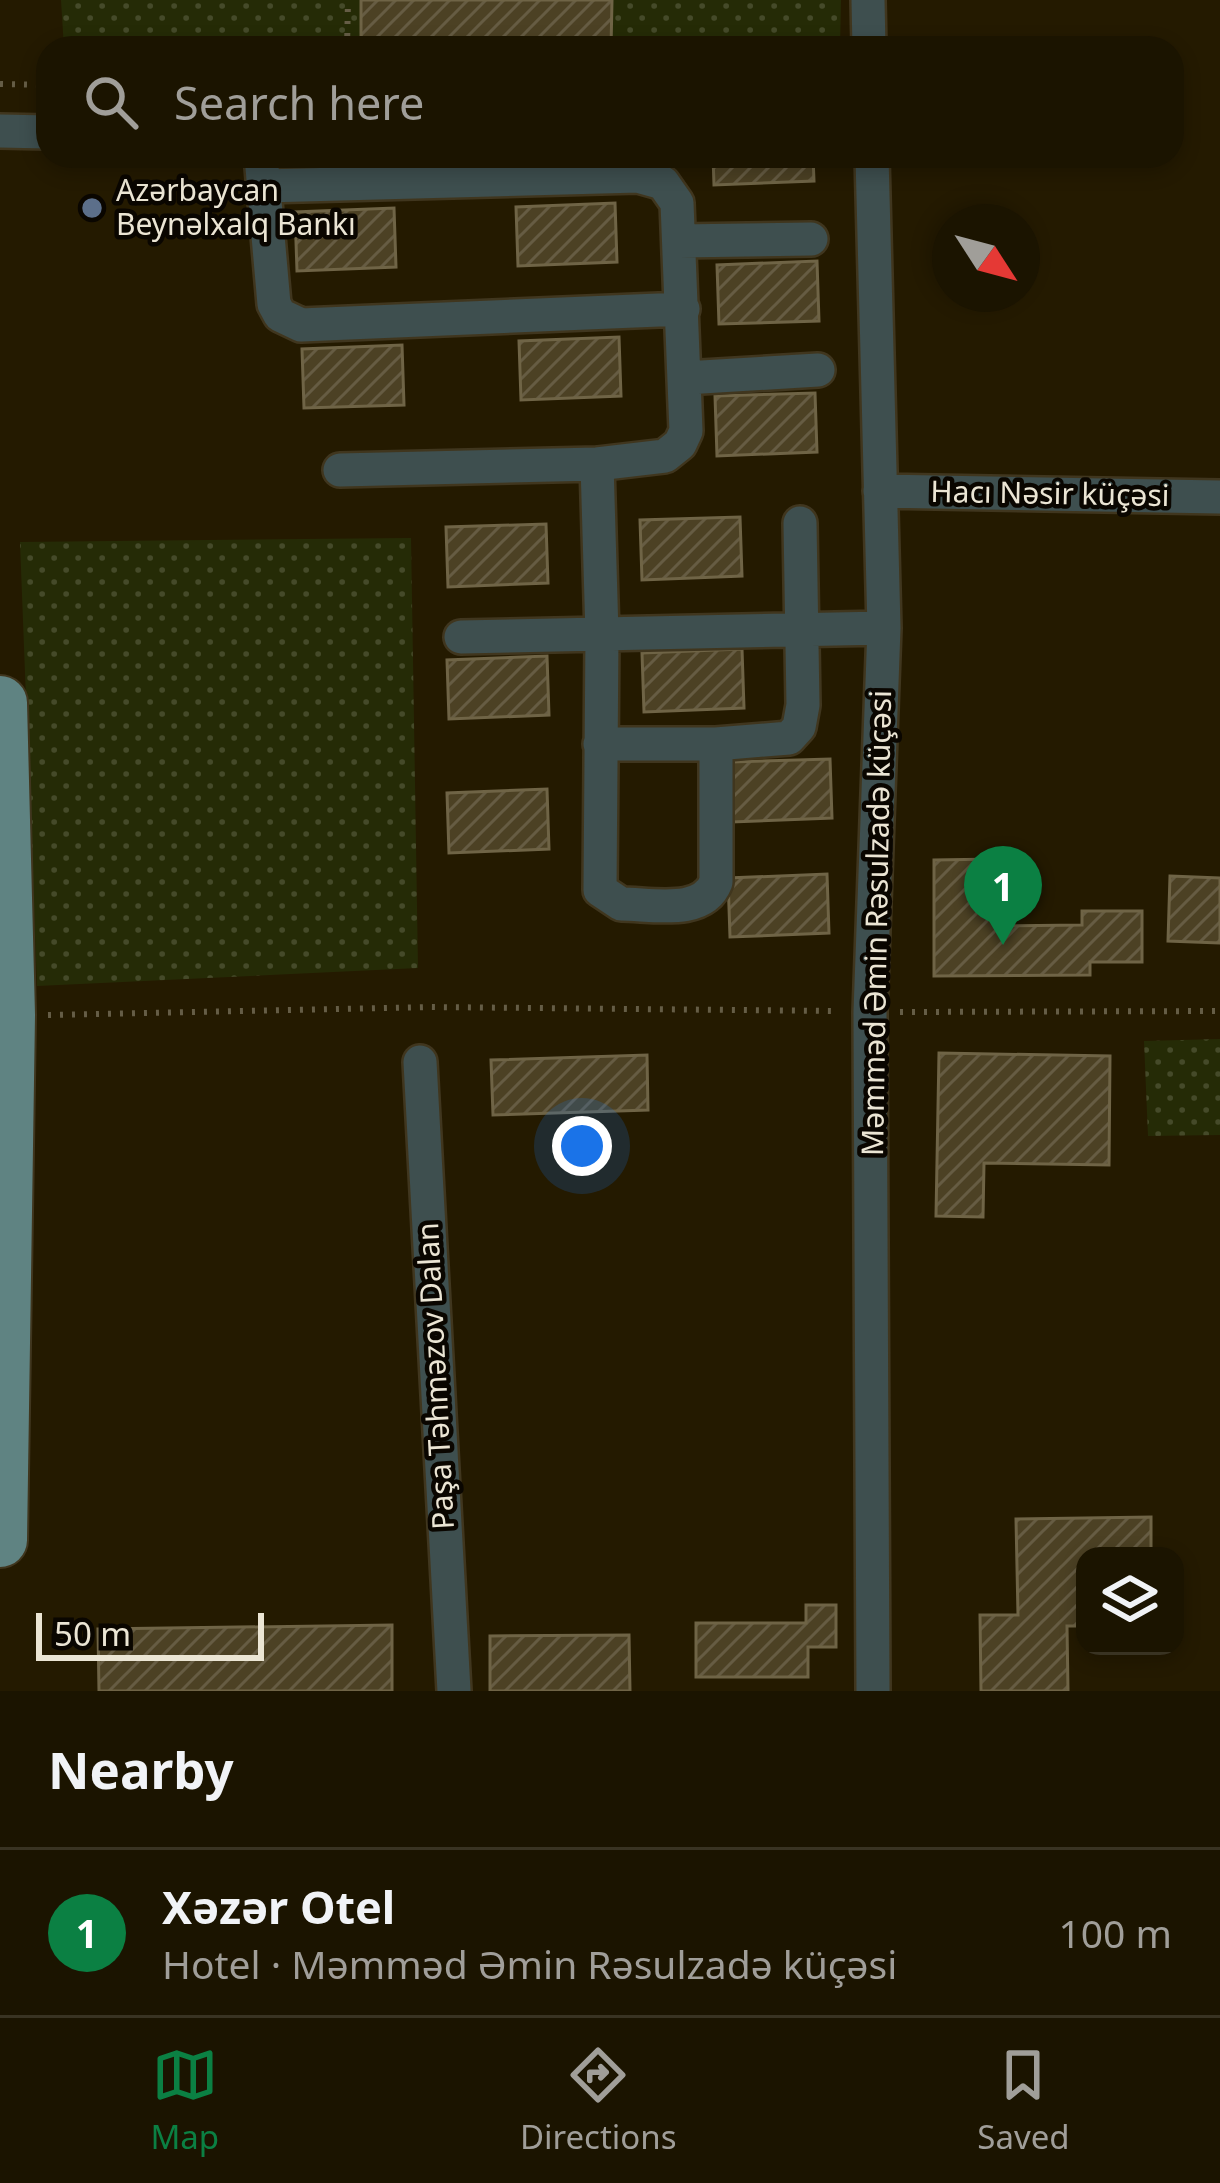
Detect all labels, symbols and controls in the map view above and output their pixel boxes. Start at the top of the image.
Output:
search box [36,36,1184,168]
icon: search [78,69,144,135]
text: Search here [174,72,424,133]
place label: Azərbaycan Beynəlxalq Bankı [116,169,356,244]
marker: Azərbaycan Beynəlxalq Bankı [79,195,105,221]
north arrow [932,204,1040,312]
street label: Hacı Nəsir küçəsi [930,470,1170,515]
street label: Məmməd Əmin Rəsulzadə küçəsi [851,690,900,1156]
pin: 1 [964,846,1042,945]
your location [552,1116,612,1176]
street label: Paşa Təhməzov Dalan [406,1221,463,1531]
map controls [1076,1547,1184,1655]
button: layers [1076,1547,1184,1655]
scale bar [36,1607,264,1660]
text: 50 m [54,1611,131,1656]
text: Nearby [48,1734,234,1804]
text: Xəzər Otel [162,1876,395,1937]
text: 1 [76,1906,98,1959]
text: 100 m [1058,1906,1172,1959]
text: Hotel · Məmməd Əmin Rəsulzadə küçəsi [162,1937,897,1990]
tab: Map [150,2042,219,2159]
tab: Directions [520,2042,677,2159]
tab: Saved [977,2042,1070,2159]

